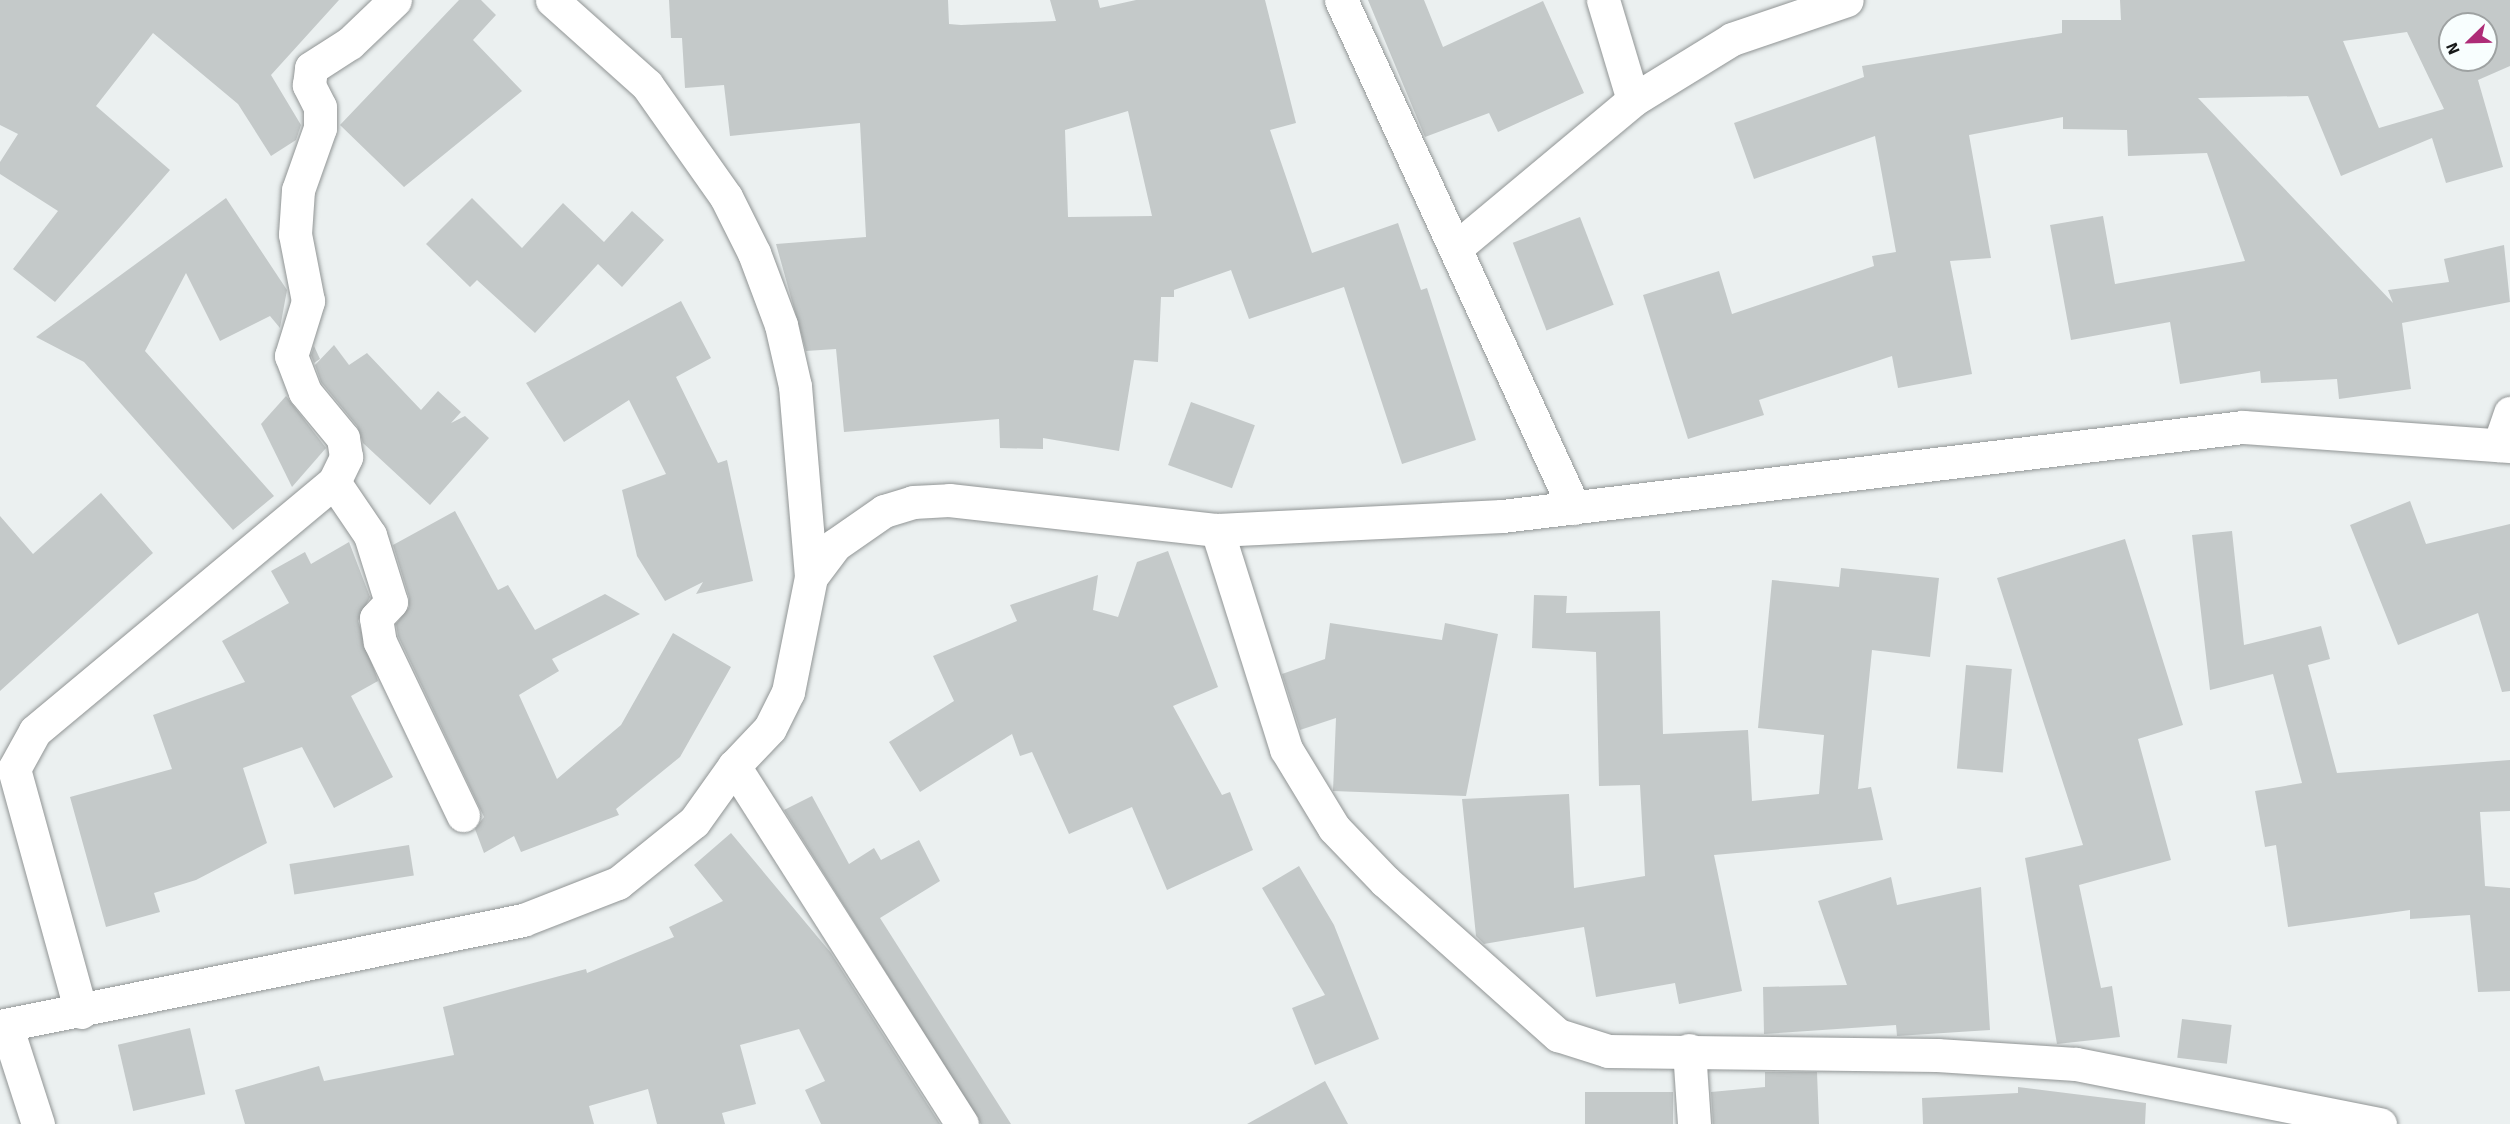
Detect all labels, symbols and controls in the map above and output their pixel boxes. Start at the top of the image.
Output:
north arrow [2438,12,2498,72]
text: N [2442,39,2465,57]

